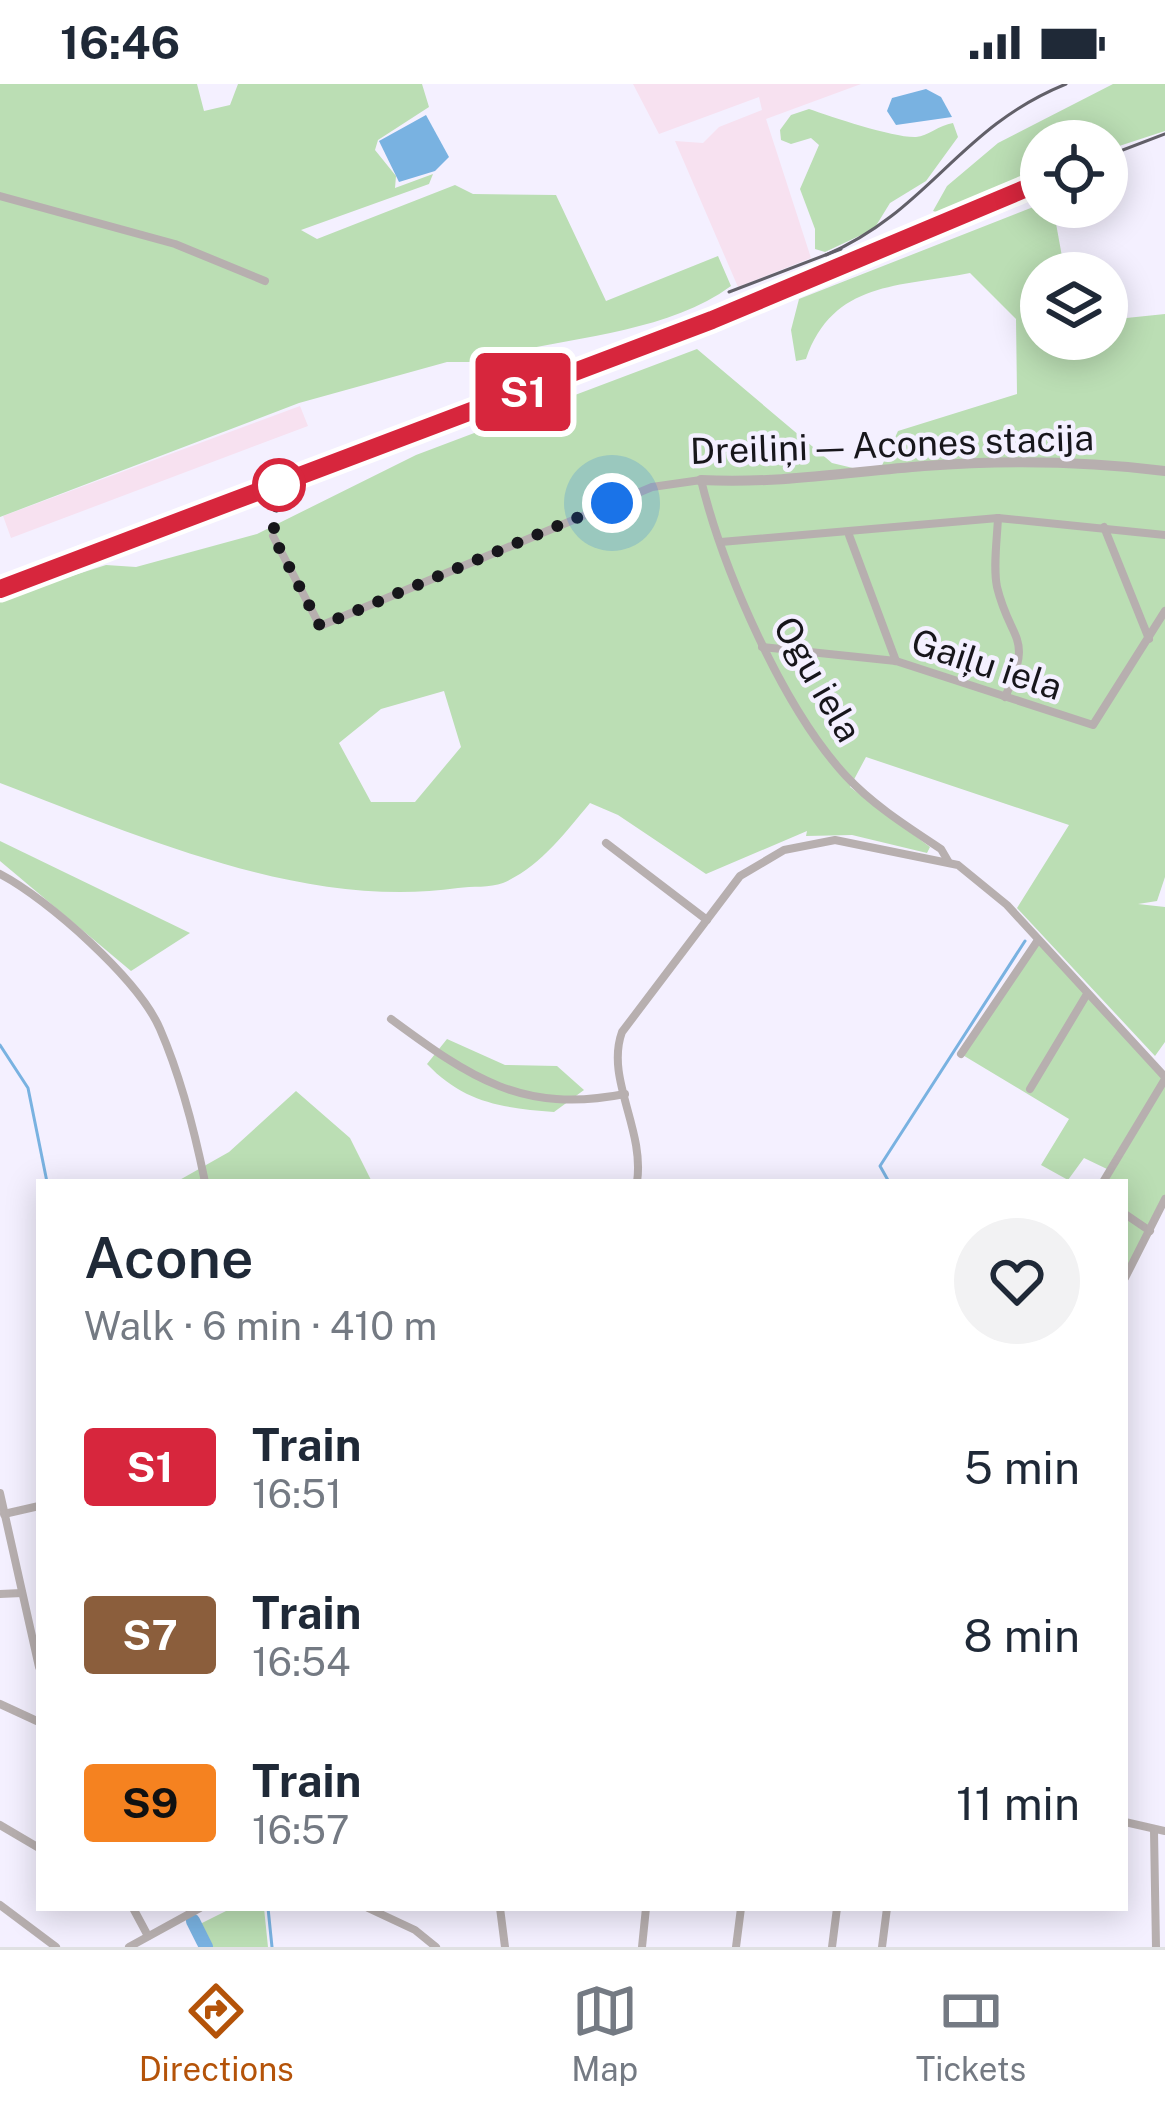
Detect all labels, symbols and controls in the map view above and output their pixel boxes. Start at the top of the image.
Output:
text: 16:46 [60,16,180,69]
map controls [1020,120,1128,360]
button: locate [1020,120,1128,228]
button: layers [1020,252,1128,360]
line badge: S1 [469,353,577,431]
text: S1 [499,367,547,416]
street label: Dreiliņi — Acones stacija [689,416,1095,472]
unlabelled marker [254,460,304,510]
your location [582,473,642,533]
street label: Ogu iela [765,609,871,749]
street label: Gaiļu iela [907,620,1067,708]
button: heart [954,1218,1080,1344]
text: Acone [84,1224,254,1291]
text: Walk · 6 min · 410 m [84,1303,437,1349]
text: Train [252,1418,361,1471]
text: 5 min [964,1441,1080,1494]
text: S1 [126,1442,174,1491]
text: 16:51 [252,1471,342,1517]
text: Train [252,1586,361,1639]
text: 8 min [964,1609,1080,1662]
text: S7 [122,1610,178,1659]
text: 16:54 [252,1639,350,1685]
text: Train [252,1754,361,1807]
text: 11 min [956,1777,1080,1830]
text: S9 [122,1778,178,1827]
text: 16:57 [252,1807,349,1853]
tab: Directions [139,1978,294,2088]
tab: Map [571,1978,638,2088]
tab: Tickets [916,1978,1026,2088]

